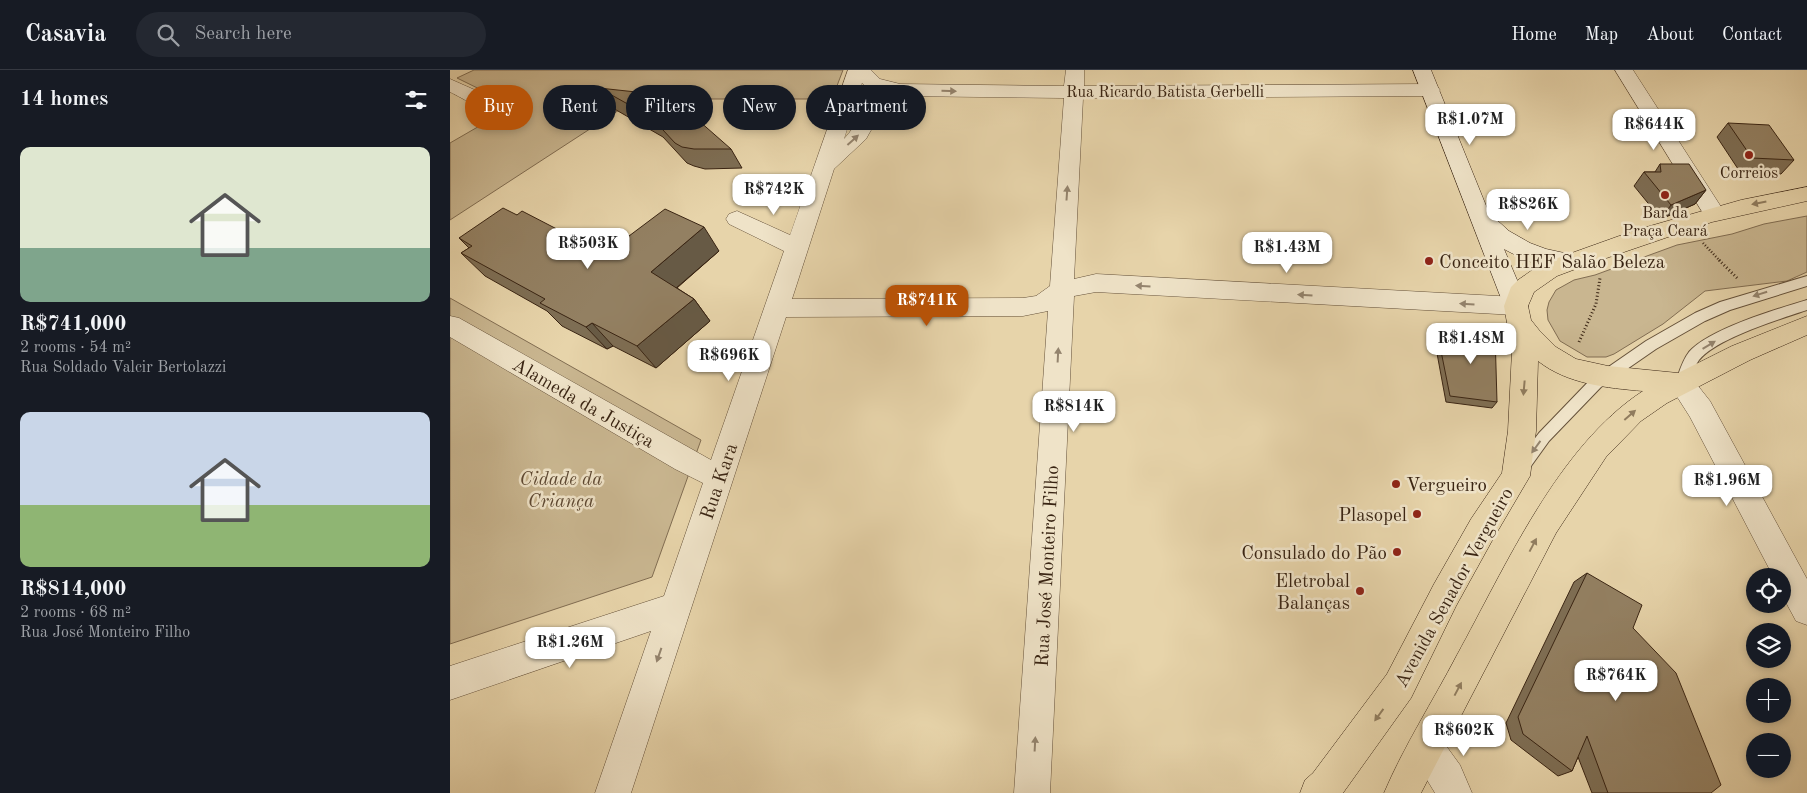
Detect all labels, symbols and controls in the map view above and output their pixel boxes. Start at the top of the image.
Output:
search box [136,12,486,57]
icon: search [154,21,182,49]
text: Casavia [25,23,106,47]
text: Search here [194,25,292,44]
text: Home [1511,26,1557,44]
text: Map [1585,26,1618,44]
text: About [1646,26,1694,44]
text: Contact [1722,26,1782,44]
chip: Buy [465,85,533,130]
chip: Rent [543,85,616,130]
chip: Filters [626,85,713,130]
chip: New [723,85,796,130]
chip: Apartment [806,85,926,130]
street label: Rua Ricardo Batista Gerbelli [1066,85,1264,101]
icon: filters [402,86,430,114]
one-way arrow [941,87,957,95]
text: 14 homes [20,89,108,110]
pin: R$1.07M [1424,104,1516,146]
pin: R$644K [1613,108,1695,151]
text: R$1.07M [1436,112,1504,128]
text: R$644K [1623,117,1685,133]
one-way arrow [846,134,858,146]
marker: Correios [1743,149,1755,161]
place label: Correios [1720,166,1778,182]
pin: R$742K [733,174,815,216]
icon: home [180,180,270,270]
text: R$742K [743,182,805,198]
one-way arrow [1064,185,1072,201]
pin: R$826K [1487,189,1569,231]
marker: Bar da Praça Ceará [1659,189,1671,201]
text: R$826K [1497,197,1559,213]
one-way arrow [1751,199,1767,207]
place label: Bar da Praça Ceará [1622,206,1708,240]
pin: R$503K [547,228,629,270]
pin: R$1.43M [1241,232,1333,274]
text: R$503K [557,236,619,252]
text: R$1.43M [1253,240,1321,256]
place label: Conceito HEF Salão Beleza [1439,254,1666,273]
marker: Conceito HEF Salão Beleza [1423,255,1435,267]
one-way arrow [1134,281,1150,289]
pin: R$741K [886,284,968,327]
one-way arrow [1297,290,1313,298]
one-way arrow [1752,290,1767,298]
text: R$741K [896,293,958,309]
one-way arrow [1459,300,1475,308]
text: R$741,000 [20,314,126,335]
pin: R$1.48M [1425,322,1517,365]
text: R$1.48M [1437,331,1505,347]
text: 2 rooms · 54 m² [20,340,131,356]
pin: R$696K [688,340,770,382]
one-way arrow [1703,341,1716,350]
one-way arrow [1054,347,1062,363]
text: R$696K [698,348,760,364]
street label: Alameda da Justiça [509,356,657,453]
text: Rua Soldado Valcir Bertolazzi [20,360,226,376]
one-way arrow [1520,381,1528,397]
pin: R$814K [1033,390,1115,433]
text: R$814K [1043,399,1105,415]
one-way arrow [1624,410,1637,421]
one-way arrow [1531,440,1541,454]
street label: Rua Kara [698,441,742,522]
icon: home [180,445,270,535]
pin: R$1.96M [1681,464,1773,507]
street label: Rua José Monteiro Filho [1034,465,1063,667]
park label: Cidade da Criança [520,471,602,512]
text: R$1.96M [1693,473,1761,489]
place label: Vergueiro [1406,477,1487,496]
marker: Vergueiro [1390,478,1402,490]
street label: Avenida Senador Vergueiro [1392,485,1518,691]
place label: Plasopel [1338,507,1407,526]
marker: Plasopel [1411,508,1423,520]
one-way arrow [1529,538,1537,552]
place label: Consulado do Pão [1241,545,1387,564]
marker: Consulado do Pão [1391,546,1403,558]
map controls [1746,568,1791,778]
button: locate [1746,568,1791,613]
place label: Eletrobal Balanças [1275,573,1350,614]
text: R$814,000 [20,579,126,600]
marker: Eletrobal Balanças [1354,585,1366,597]
text: 2 rooms · 68 m² [20,605,131,621]
button: layers [1746,623,1791,668]
text: Rua José Monteiro Filho [20,625,190,641]
pin: R$1.26M [524,626,616,669]
text: R$1.26M [536,635,604,651]
one-way arrow [655,647,663,662]
pin: R$764K [1575,660,1657,702]
text: R$764K [1585,668,1647,684]
button: + [1746,678,1791,723]
one-way arrow [1454,682,1462,696]
one-way arrow [1374,708,1384,722]
pin: R$602K [1423,714,1505,757]
text: R$602K [1433,723,1495,739]
button: − [1746,733,1791,778]
one-way arrow [1032,736,1040,752]

